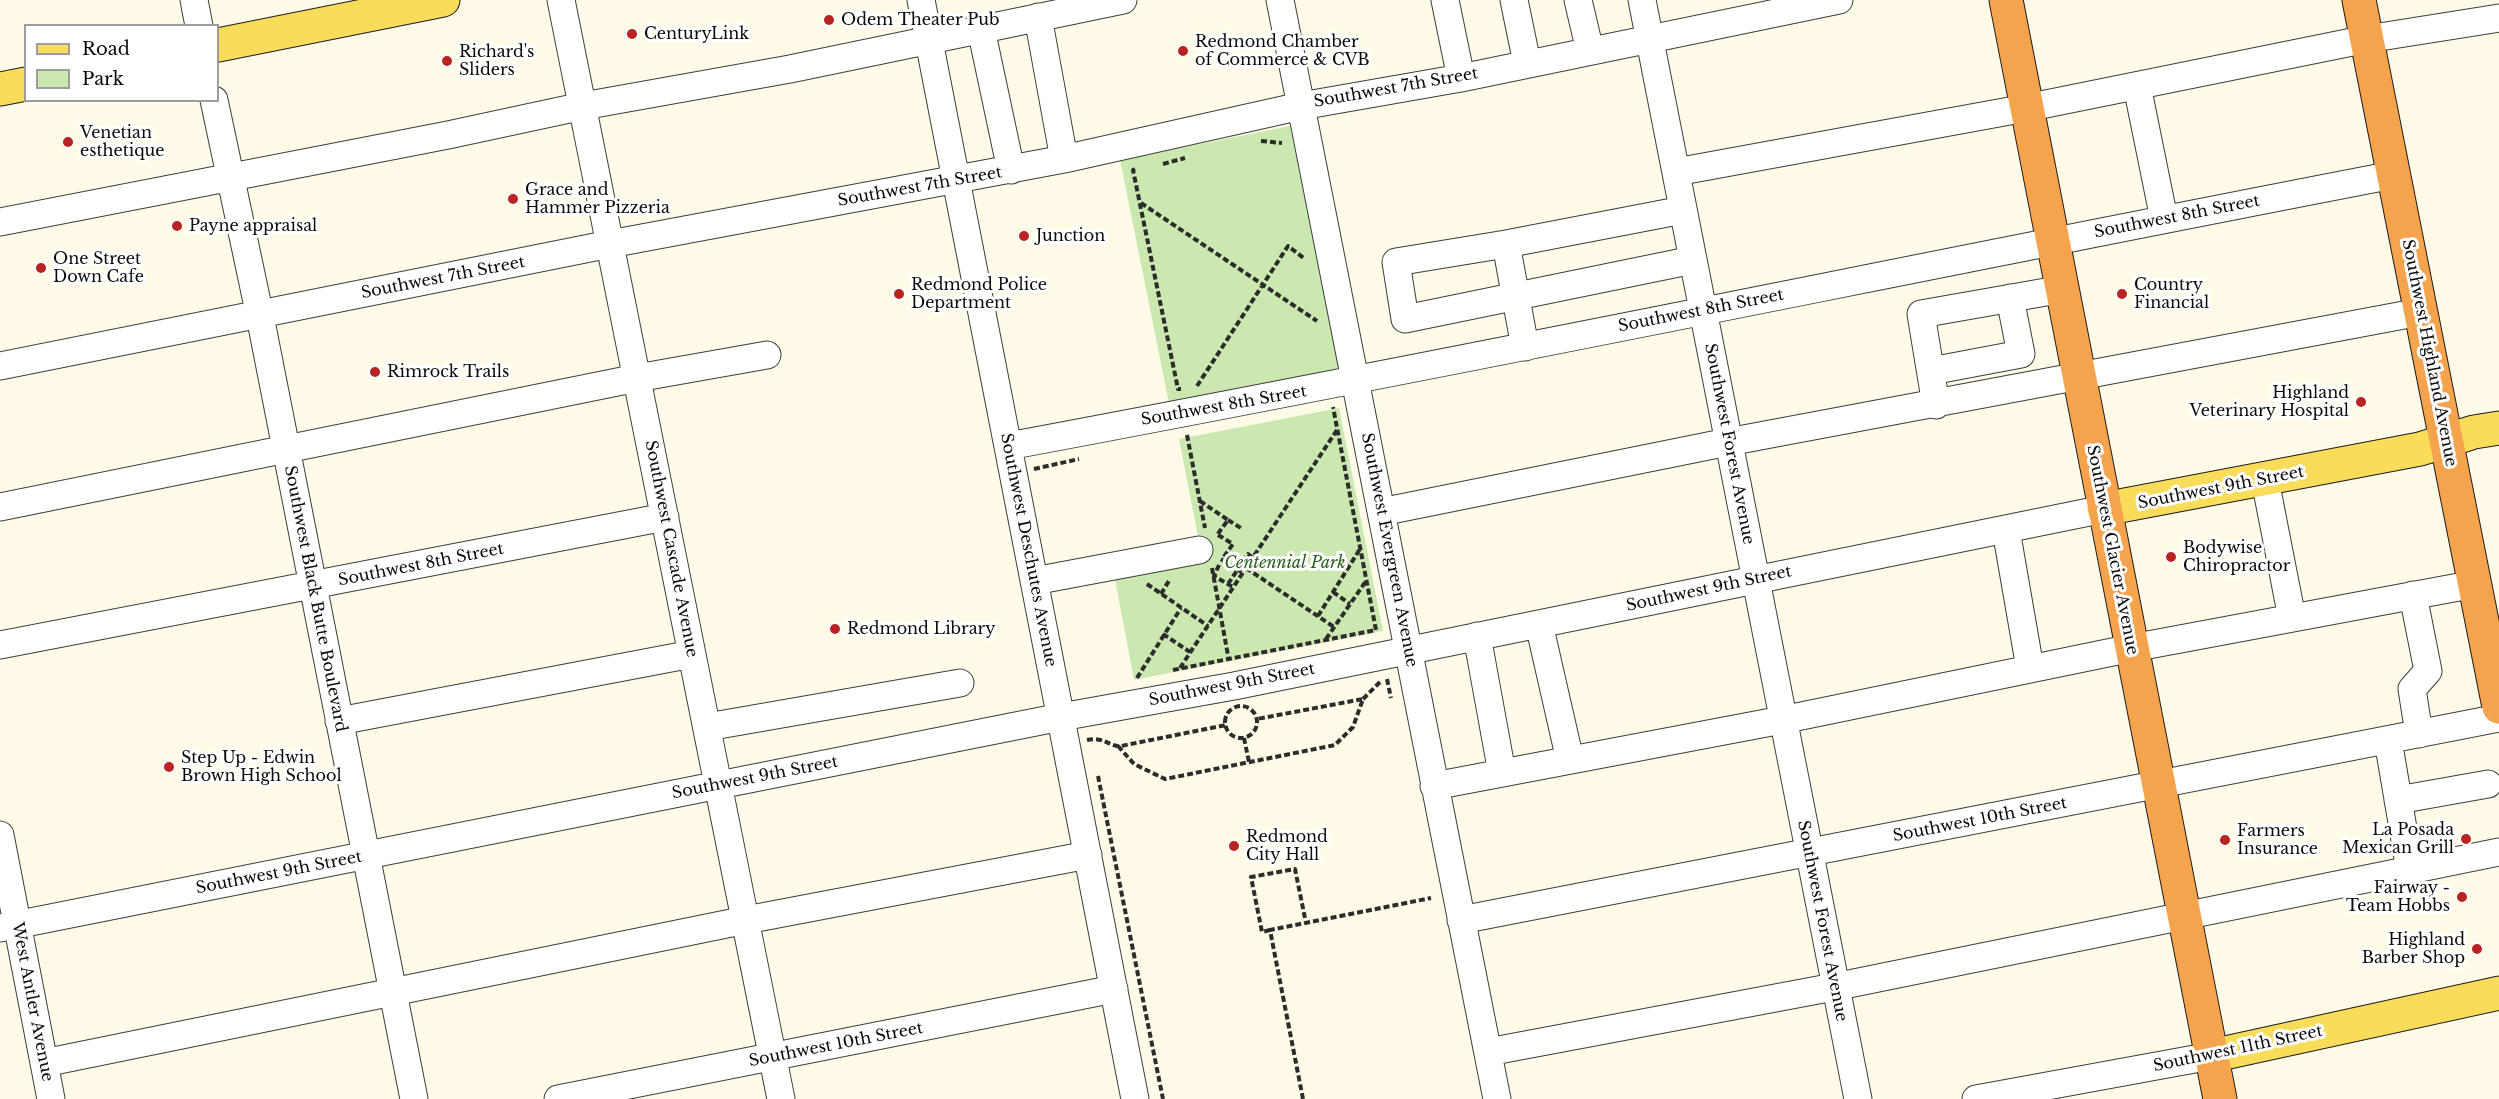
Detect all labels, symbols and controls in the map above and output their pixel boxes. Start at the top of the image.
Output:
place label: Odem Theater Pub [841,10,999,30]
marker: Odem Theater Pub [822,13,836,27]
legend [24,24,219,102]
place label: CenturyLink [644,24,749,44]
marker: CenturyLink [625,27,639,41]
place label: Redmond Chamber of Commerce & CVB [1195,32,1370,70]
text: Road [82,38,130,60]
place label: Richard's Sliders [459,42,534,80]
marker: Redmond Chamber of Commerce & CVB [1176,44,1190,58]
marker: Richard's Sliders [440,54,454,68]
street label: Southwest 7th Street [1312,64,1480,112]
text: Park [82,68,124,90]
place label: Venetian esthetique [80,123,164,161]
marker: Venetian esthetique [61,135,75,149]
street label: Southwest 7th Street [836,163,1004,211]
place label: Grace and Hammer Pizzeria [525,180,670,218]
marker: Grace and Hammer Pizzeria [506,192,520,206]
street label: Southwest 8th Street [2093,192,2261,242]
place label: Payne appraisal [189,216,317,236]
marker: Payne appraisal [170,219,184,233]
place label: Junction [1036,226,1105,246]
marker: Junction [1017,229,1031,243]
street label: Southwest Highland Avenue [2398,238,2460,468]
place label: One Street Down Cafe [53,249,144,287]
street label: Southwest 7th Street [359,253,527,303]
marker: One Street Down Cafe [34,261,48,275]
place label: Redmond Police Department [911,275,1047,313]
place label: Country Financial [2134,275,2209,313]
street label: Southwest 8th Street [1617,286,1785,336]
marker: Redmond Police Department [892,287,906,301]
marker: Country Financial [2115,287,2129,301]
street label: Southwest Forest Avenue [1700,342,1758,546]
place label: Rimrock Trails [387,362,509,382]
marker: Rimrock Trails [368,365,382,379]
street label: Southwest 8th Street [1140,382,1308,430]
place label: Highland Veterinary Hospital [2189,383,2349,421]
marker: Highland Veterinary Hospital [2354,395,2368,409]
street label: Southwest Evergreen Avenue [1357,431,1421,669]
street label: Southwest Deschutes Avenue [996,432,1060,668]
street label: Southwest Cascade Avenue [641,439,701,659]
street label: Southwest Glacier Avenue [2082,444,2142,656]
street label: Southwest 9th Street [2136,462,2306,514]
street label: Southwest Black Butte Boulevard [280,464,350,734]
place label: Bodywise Chiropractor [2183,538,2290,576]
street label: Southwest 8th Street [337,540,505,590]
marker: Bodywise Chiropractor [2164,550,2178,564]
park label: Centennial Park [1224,553,1346,573]
street label: Southwest 9th Street [1624,562,1794,616]
place label: Redmond Library [847,619,995,639]
marker: Redmond Library [828,622,842,636]
street label: Southwest 9th Street [1147,659,1317,711]
place label: Step Up - Edwin Brown High School [181,748,342,786]
street label: Southwest 9th Street [670,752,840,804]
marker: Step Up - Edwin Brown High School [162,760,176,774]
street label: Southwest 10th Street [1891,794,2069,846]
street label: Southwest Forest Avenue [1793,819,1851,1023]
place label: La Posada Mexican Grill [2342,820,2454,858]
place label: Farmers Insurance [2237,821,2318,859]
place label: Redmond City Hall [1246,827,1328,865]
marker: La Posada Mexican Grill [2459,832,2473,846]
marker: Farmers Insurance [2218,833,2232,847]
marker: Redmond City Hall [1227,839,1241,853]
street label: Southwest 9th Street [194,847,364,899]
place label: Fairway - Team Hobbs [2346,878,2450,916]
marker: Fairway - Team Hobbs [2455,890,2469,904]
street label: West Antler Avenue [7,921,57,1083]
place label: Highland Barber Shop [2362,930,2465,968]
marker: Highland Barber Shop [2470,942,2484,956]
street label: Southwest 10th Street [747,1019,925,1071]
street label: Southwest 11th Street [2152,1022,2324,1076]

